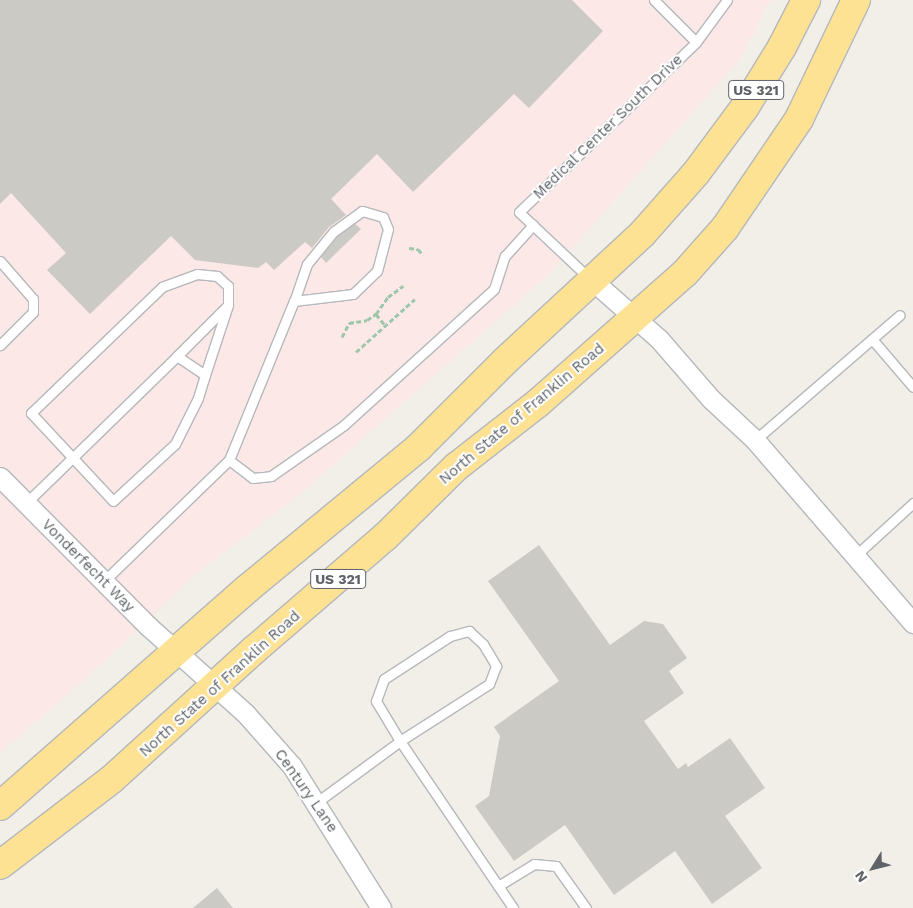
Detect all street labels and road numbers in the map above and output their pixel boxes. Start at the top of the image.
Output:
street label: Medical Center South Drive [529,51,687,203]
road number: US 321 [727,78,785,102]
street label: North State of Franklin Road [436,339,608,489]
street label: Vonderfecht Way [38,516,138,616]
road number: US 321 [309,568,367,590]
street label: North State of Franklin Road [136,607,304,761]
street label: Century Lane [271,746,341,836]

